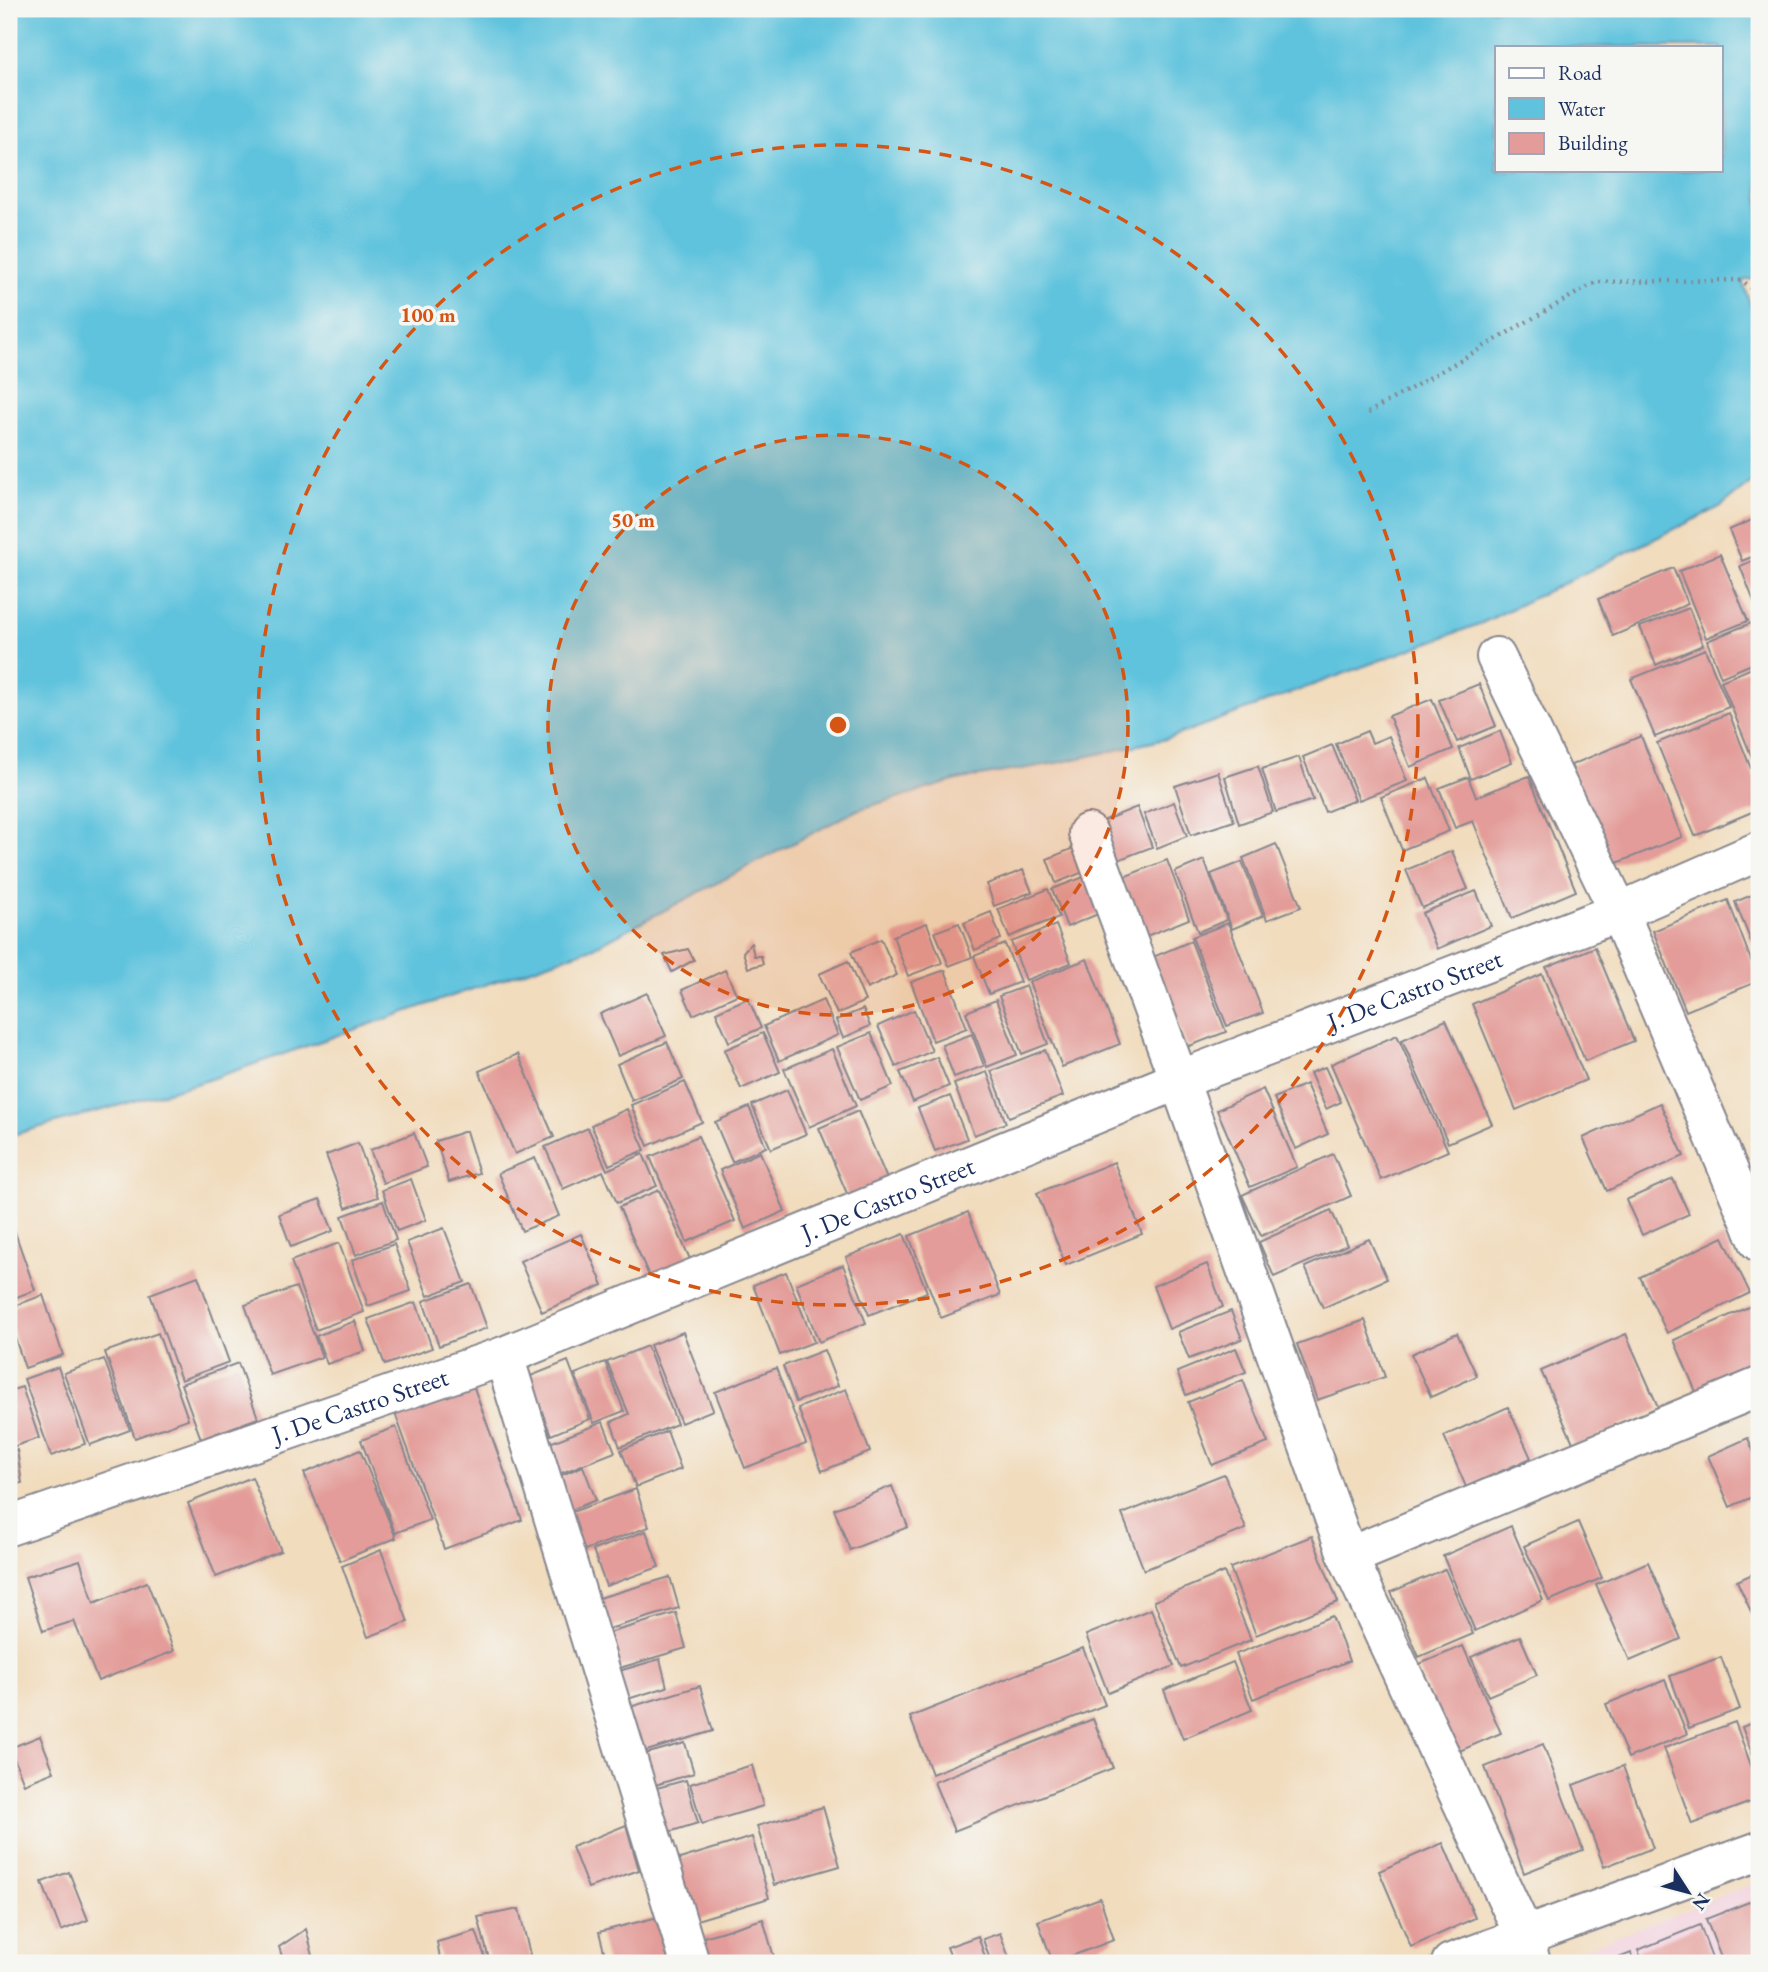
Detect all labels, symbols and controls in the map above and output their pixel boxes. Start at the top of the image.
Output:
legend [1495,46,1722,172]
text: Road [1558,59,1602,86]
text: Water [1558,95,1605,122]
text: Building [1558,129,1628,156]
text: 100 m [400,301,456,328]
text: 50 m [611,506,655,533]
centre of rings [826,713,850,737]
street label: J. De Castro Street [1321,941,1507,1039]
street label: J. De Castro Street [794,1148,980,1250]
street label: J. De Castro Street [265,1359,453,1452]
north arrow [1652,1856,1722,1926]
text: N [1686,1888,1716,1916]

